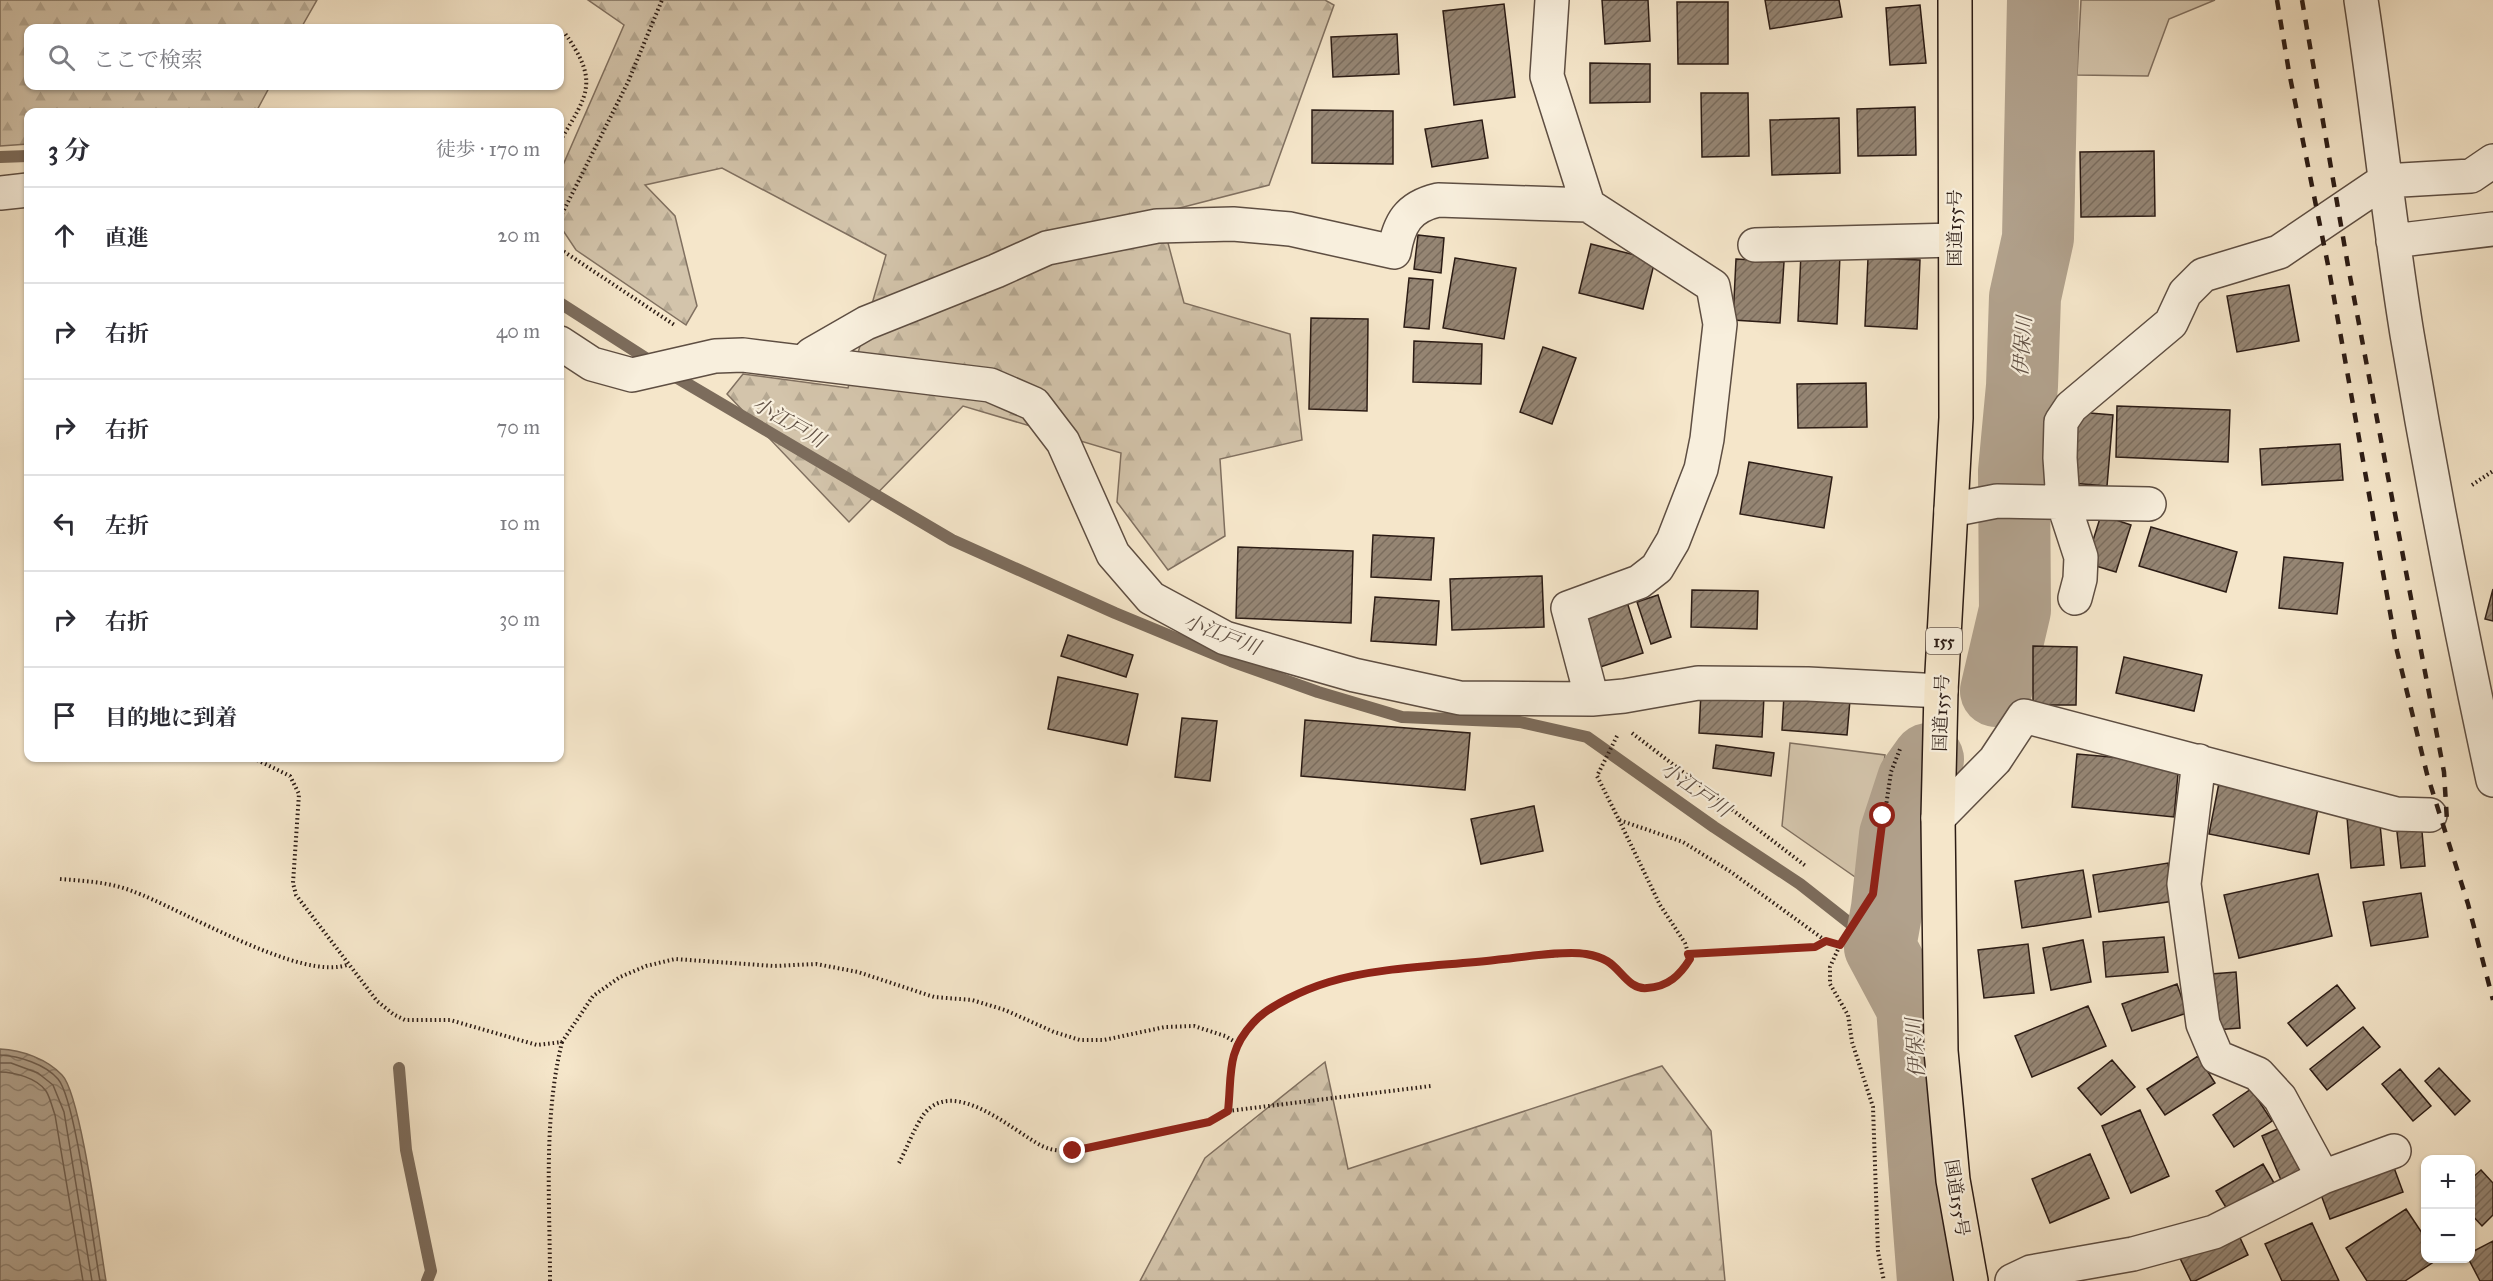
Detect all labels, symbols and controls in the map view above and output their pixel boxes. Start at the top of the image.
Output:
search box [24,24,564,90]
icon: search [45,41,78,74]
text: ここで検索 [93,46,203,73]
text: 3 分 [48,134,90,166]
text: 徒歩 · 170 m [436,137,540,161]
street label: 国道155号 [1944,189,1966,267]
icon: ahead [48,219,81,252]
text: 20 m [497,223,540,247]
text: 直進 [105,224,149,251]
water label: 伊保川 [2008,313,2036,377]
icon: right [48,315,81,348]
text: 40 m [496,319,540,343]
text: 右折 [105,320,149,347]
water label: 小江戸川 [748,392,831,453]
icon: right [48,411,81,444]
text: 70 m [497,415,540,439]
text: 右折 [105,416,149,443]
icon: left [48,507,81,540]
text: 10 m [499,511,540,535]
text: 左折 [105,512,149,539]
icon: right [48,603,81,636]
text: 30 m [499,607,540,631]
text: 右折 [105,608,149,635]
water label: 小江戸川 [1180,608,1266,660]
road number: 155 [1926,628,1962,654]
street label: 国道155号 [1929,674,1953,752]
icon: arrive [48,699,81,732]
text: 目的地に到着 [105,704,237,731]
water label: 小江戸川 [1656,756,1737,823]
route start [1869,802,1895,828]
water label: 伊保川 [1901,1015,1929,1079]
route end [1059,1137,1085,1163]
map controls [2421,1155,2475,1263]
button: + [2421,1155,2475,1209]
street label: 国道155号 [1940,1158,1974,1238]
button: − [2421,1209,2475,1263]

